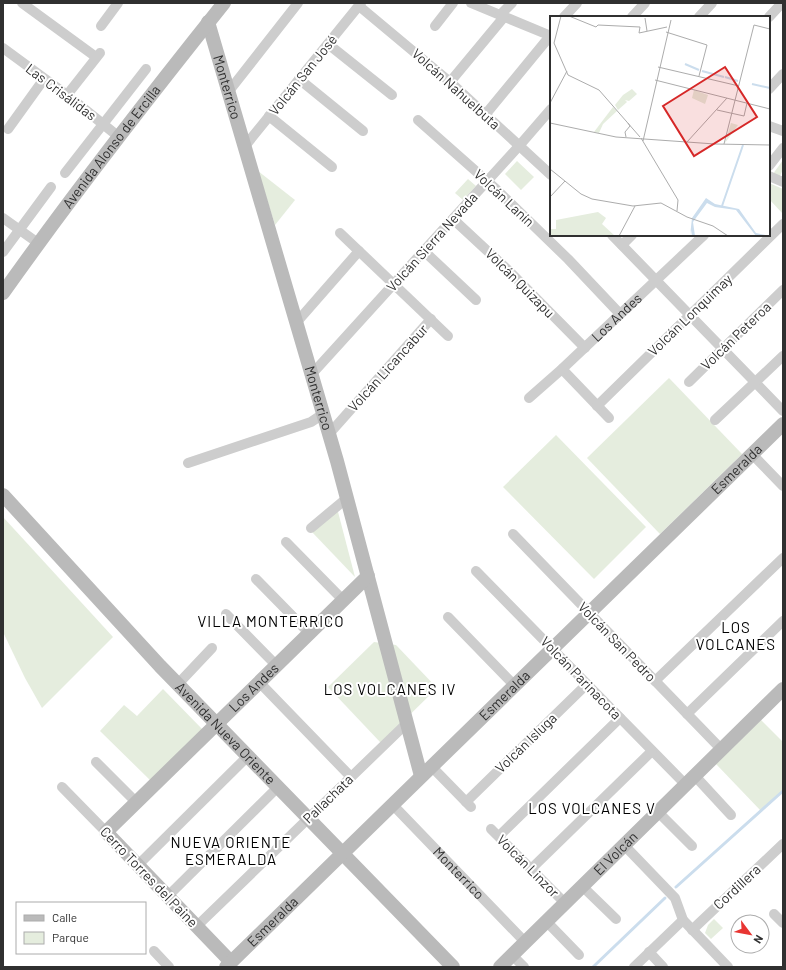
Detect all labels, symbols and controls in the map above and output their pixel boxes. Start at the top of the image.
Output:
inset map [550,16,770,236]
street label: Volcán San José [265,31,340,118]
street label: Volcán Nahuelbuta [409,45,504,133]
street label: Monterrico [210,53,245,121]
street label: Las Crisálidas [23,60,100,124]
street label: Avenida Alonso de Ercilla [58,82,164,212]
street label: Volcán Lanín [471,165,538,230]
street label: Volcán Sierra Nevada [383,189,481,295]
street label: Volcán Quizapu [482,244,559,321]
street label: Volcán Lonquimay [644,270,736,359]
street label: Los Andes [588,289,645,345]
street label: Volcán Peteroa [697,298,774,373]
street label: Volcán Licancabur [344,321,431,415]
street label: Monterrico [302,364,336,432]
street label: Esmeralda [707,440,765,498]
street label: Volcán San Pedro [575,598,660,685]
district label: VILLA MONTERRICO [198,612,344,630]
district label: LOS VOLCANES [696,618,776,653]
street label: Volcán Parinacota [537,633,625,723]
street label: Los Andes [225,659,282,715]
street label: Esmeralda [475,667,533,724]
street label: Avenida Nueva Oriente [172,678,279,788]
district label: LOS VOLCANES IV [324,680,456,698]
street label: Volcán Isluga [491,709,560,776]
street label: Pallachata [299,771,356,827]
district label: LOS VOLCANES V [528,799,656,817]
street label: Cerro Torres del Paine [97,823,202,930]
street label: El Volcán [590,828,641,878]
street label: Volcán Linzor [494,831,563,900]
district label: NUEVA ORIENTE ESMERALDA [171,833,291,868]
street label: Monterrico [430,843,488,903]
street label: Cordillera [709,860,764,913]
street label: Esmeralda [243,893,301,950]
legend [16,902,146,954]
text: Calle [52,910,77,924]
north arrow [730,914,770,954]
text: Parque [52,930,89,944]
text: N [751,933,766,946]

